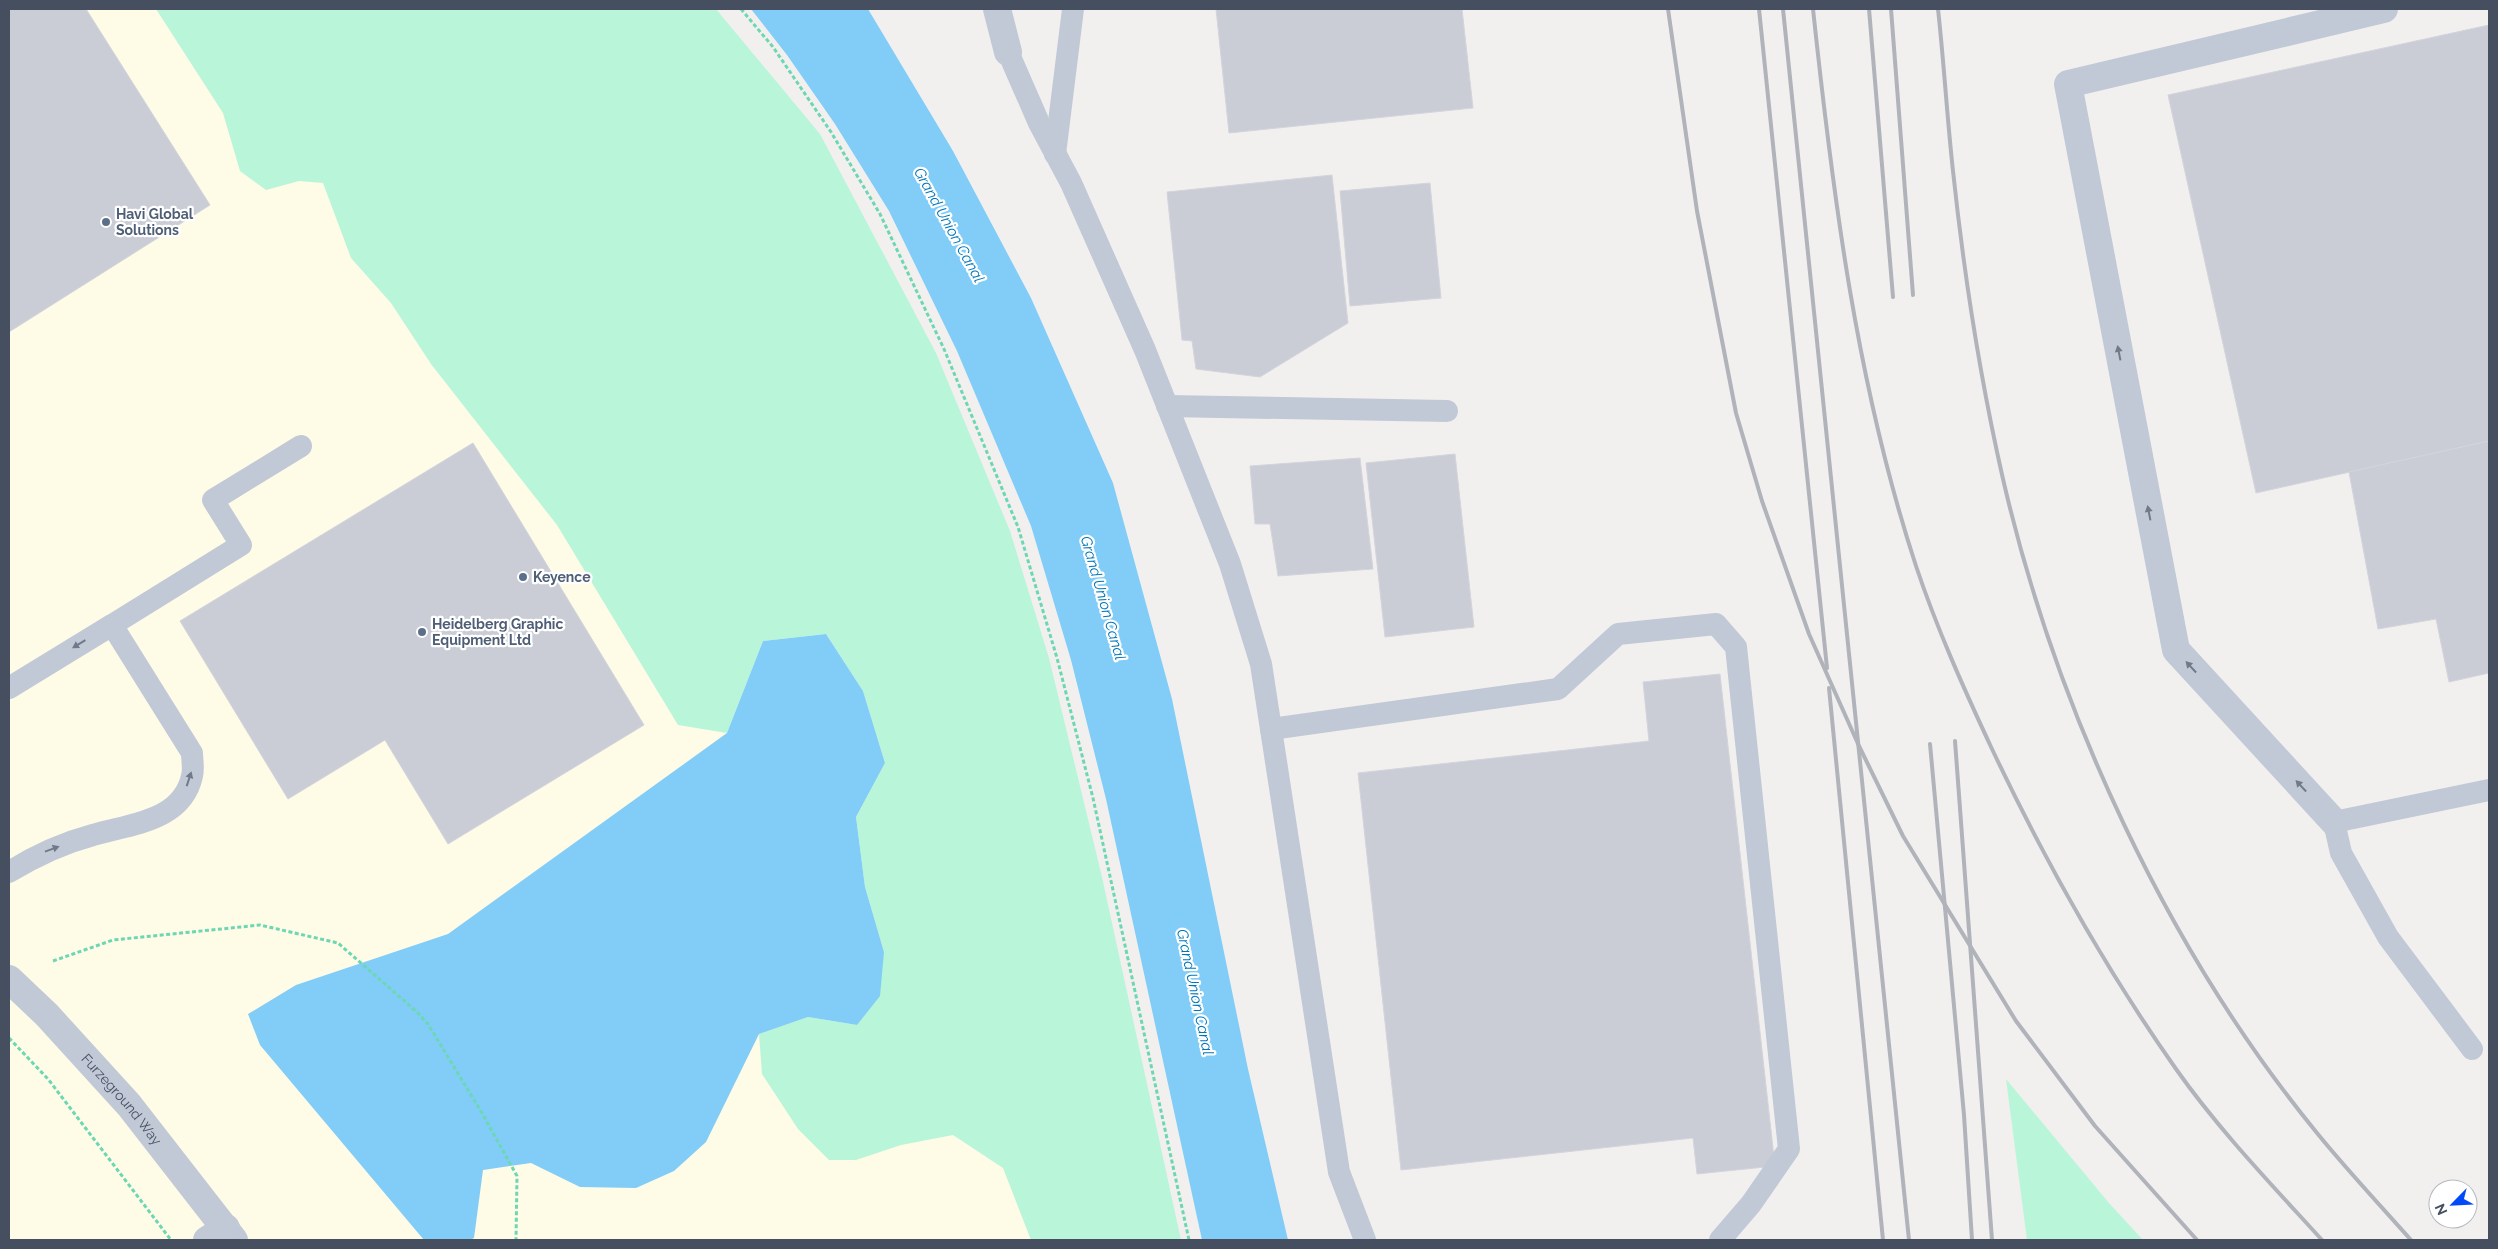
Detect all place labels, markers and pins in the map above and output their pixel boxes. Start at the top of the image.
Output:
place label: Havi Global Solutions [116,206,194,238]
marker: Havi Global Solutions [100,216,112,228]
place label: Keyence [533,569,591,585]
marker: Keyence [517,571,529,583]
place label: Heidelberg Graphic Equipment Ltd [432,616,563,648]
marker: Heidelberg Graphic Equipment Ltd [416,626,428,638]

